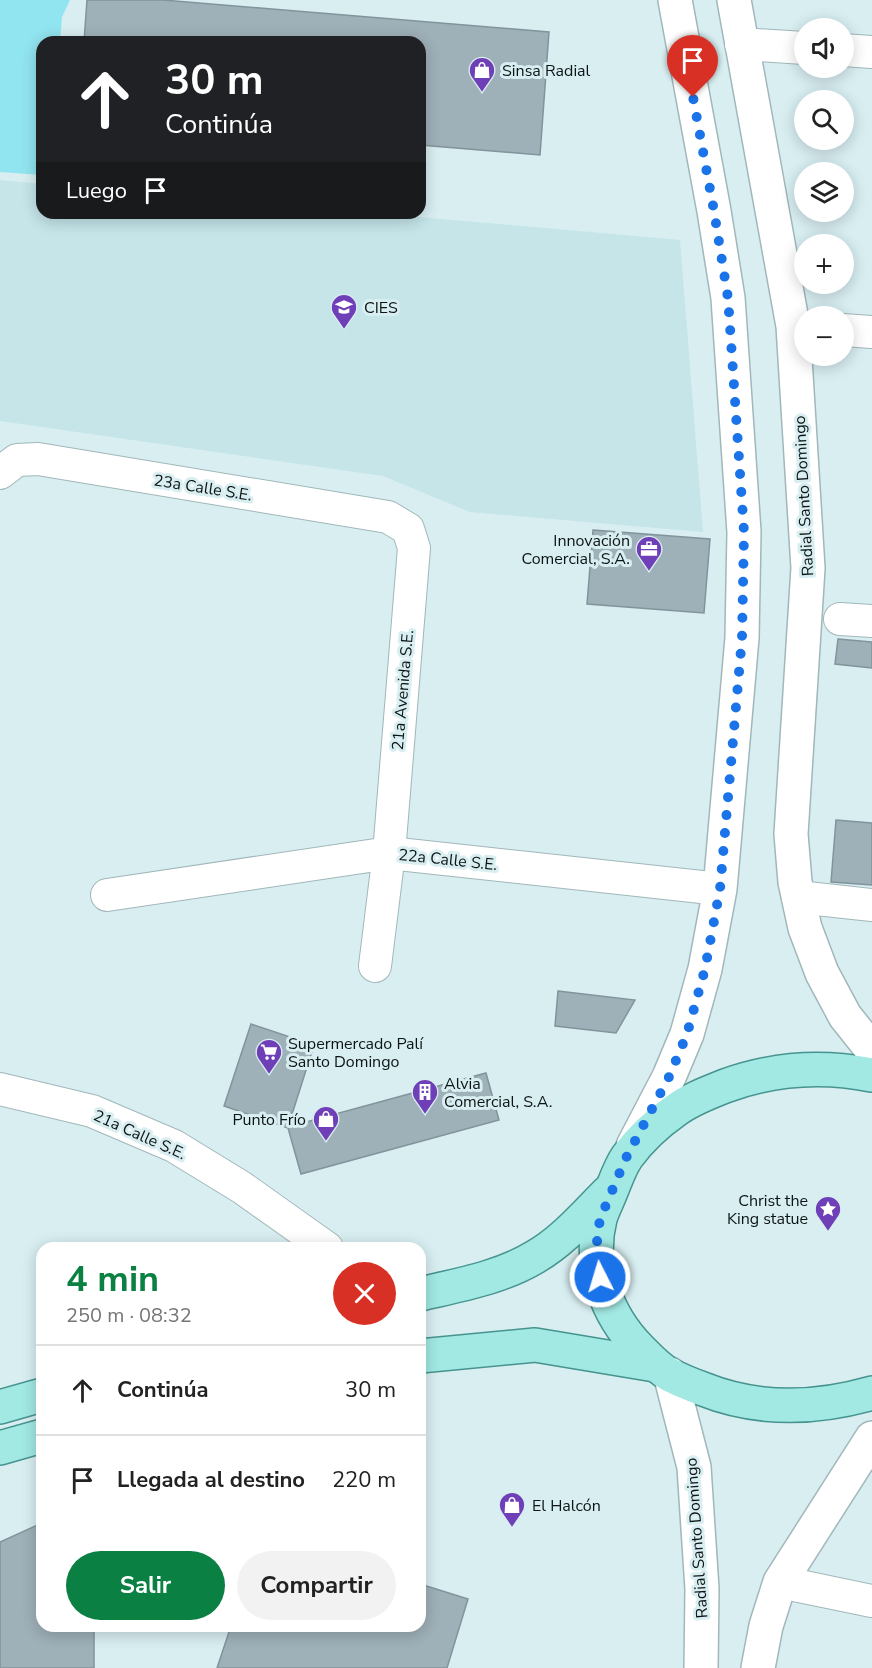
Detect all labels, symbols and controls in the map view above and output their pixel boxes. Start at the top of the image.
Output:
map controls [794,18,854,366]
button: sound [794,18,854,78]
pin [667,35,718,97]
icon: arrive [676,44,709,77]
text: 30 m [165,52,264,109]
shop icon: Sinsa Radial [467,55,497,93]
icon: ahead [66,60,144,138]
place label: Sinsa Radial [502,60,591,82]
button: search [794,90,854,150]
text: Continúa [165,106,273,143]
button: layers [794,162,854,222]
icon: arrive [139,174,172,207]
text: Luego [66,176,127,206]
button: + [794,234,854,294]
school or university icon: CIES [329,292,359,330]
place label: CIES [364,297,398,319]
button: − [794,306,854,366]
street label: Radial Santo Domingo [789,415,819,577]
street label: 23a Calle S.E. [152,469,254,507]
place label: Innovación Comercial, S.A. [522,530,630,570]
office icon: Innovación Comercial, S.A. [634,534,664,572]
street label: 21a Avenida S.E. [387,629,419,751]
street label: 22a Calle S.E. [397,844,498,876]
place label: Supermercado Palí Santo Domingo [288,1033,424,1073]
supermarket icon: Supermercado Palí Santo Domingo [254,1037,284,1075]
place label: Alvia Comercial, S.A. [444,1073,552,1113]
building icon: Alvia Comercial, S.A. [410,1077,440,1115]
shop icon: Punto Frío [311,1104,341,1142]
street label: 21a Calle S.E. [90,1105,189,1165]
place label: Punto Frío [232,1109,306,1131]
place label: Christ the King statue [727,1190,808,1230]
place icon: Christ the King statue [813,1194,843,1232]
position arrow [568,1245,632,1309]
text: 4 min [66,1255,159,1304]
button: close [333,1262,396,1325]
text: 250 m · 08:32 [66,1302,192,1329]
icon: ahead [66,1374,99,1407]
text: Continúa [117,1375,208,1405]
text: 30 m [345,1375,396,1405]
street label: Radial Santo Domingo [680,1457,714,1619]
icon: arrive [66,1464,99,1497]
text: Llegada al destino [117,1465,305,1495]
text: 220 m [332,1465,396,1495]
shop icon: El Halcón [497,1490,527,1528]
place label: El Halcón [532,1495,601,1517]
button: Salir [66,1551,225,1620]
button: Compartir [237,1551,396,1620]

